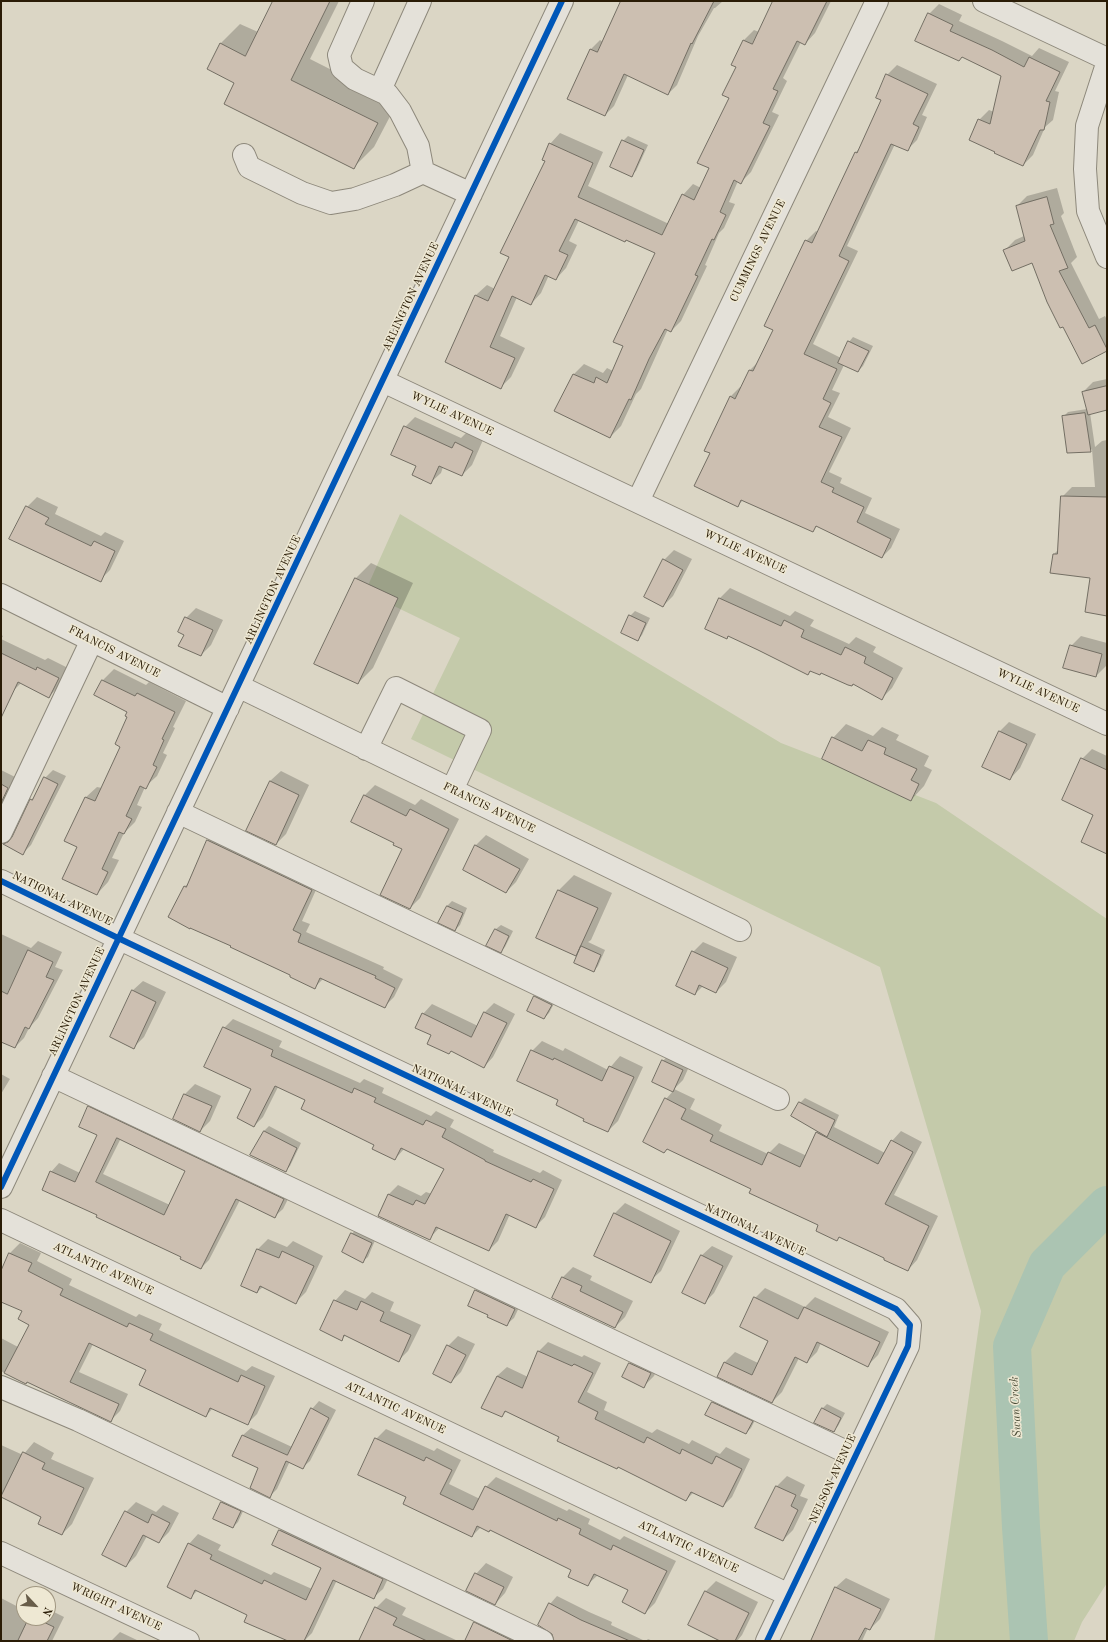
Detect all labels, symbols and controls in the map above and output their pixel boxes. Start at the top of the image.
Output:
street label: CUMMINGS AVENUE [727,198,789,304]
street label: ARLINGTON AVENUE [380,240,442,354]
street label: WYLIE AVENUE [409,389,495,439]
street label: WYLIE AVENUE [702,527,788,577]
street label: ARLINGTON AVENUE [242,533,304,647]
street label: FRANCIS AVENUE [66,623,162,681]
street label: WYLIE AVENUE [995,666,1081,716]
street label: FRANCIS AVENUE [441,780,537,836]
street label: NATIONAL AVENUE [10,869,114,929]
street label: ARLINGTON AVENUE [46,945,108,1059]
street label: NATIONAL AVENUE [409,1062,515,1120]
street label: NATIONAL AVENUE [702,1201,808,1259]
street label: ATLANTIC AVENUE [51,1240,155,1298]
water label: Swan Creek [1007,1376,1025,1438]
street label: ATLANTIC AVENUE [343,1379,447,1437]
street label: NELSON AVENUE [807,1432,859,1526]
street label: ATLANTIC AVENUE [636,1518,740,1576]
street label: WRIGHT AVENUE [68,1580,164,1634]
north arrow [16,1586,56,1626]
text: N [40,1605,53,1617]

